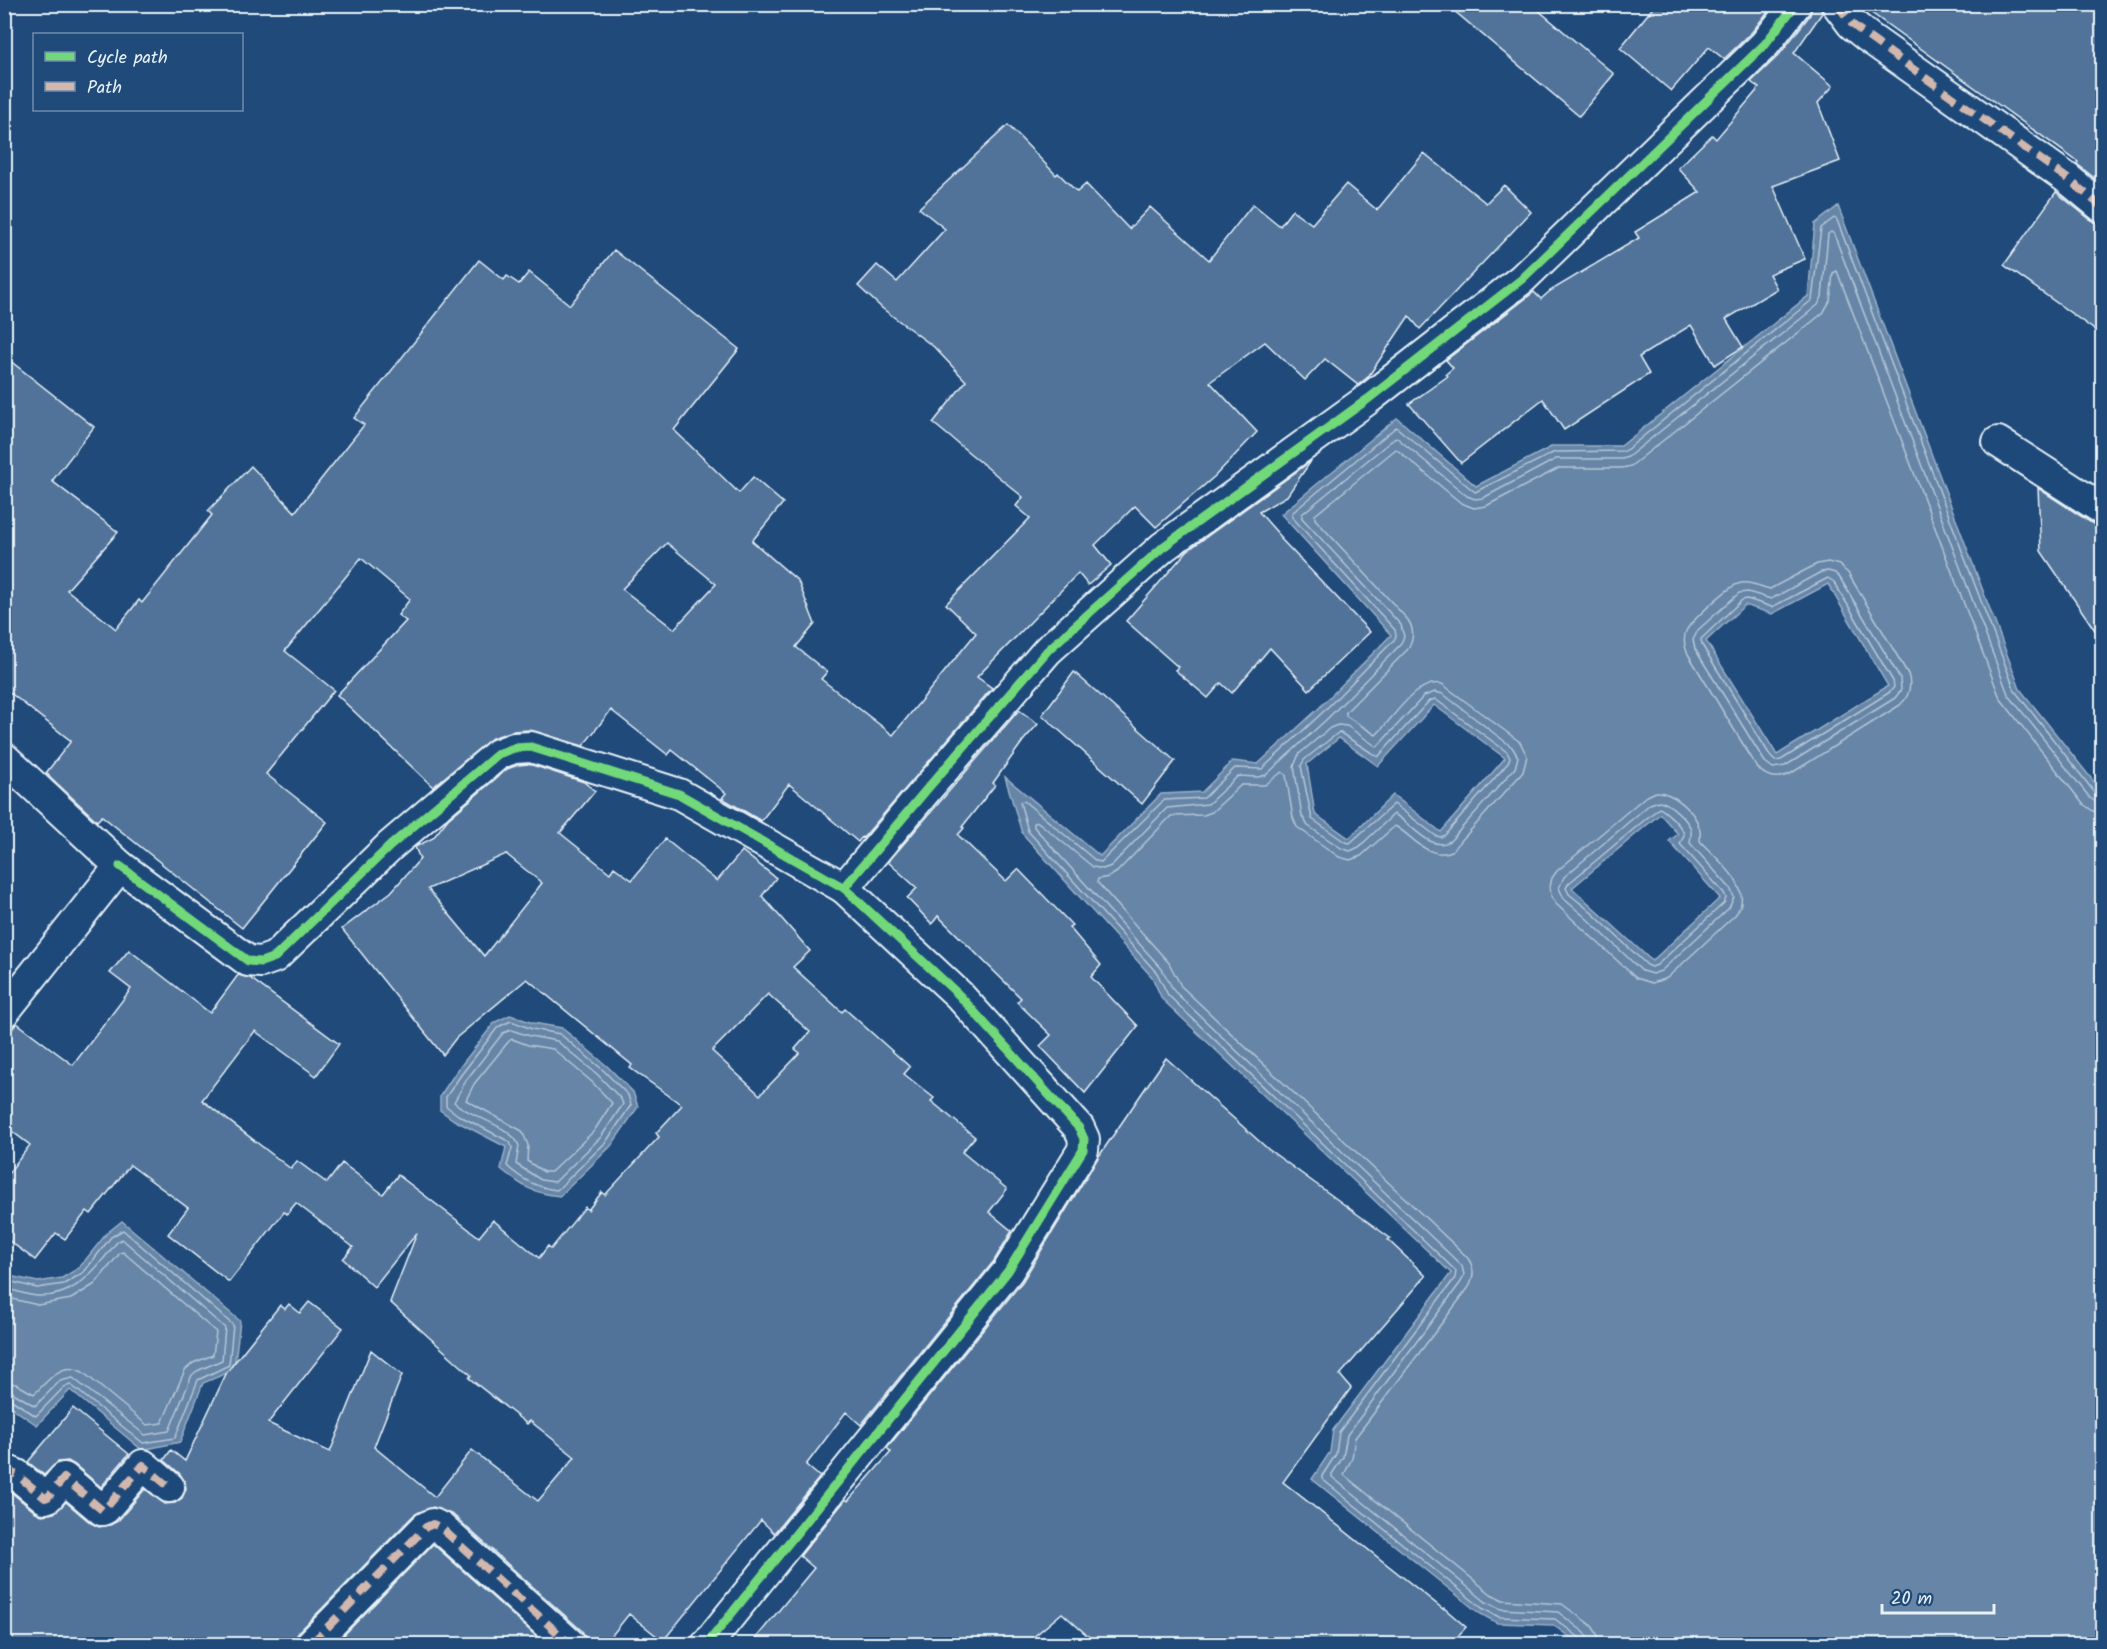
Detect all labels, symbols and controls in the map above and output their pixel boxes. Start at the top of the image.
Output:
legend [33,33,243,111]
text: Cycle path [87,44,168,73]
text: Path [87,74,122,103]
scale bar [1882,1577,1994,1615]
text: 20 m [1891,1585,1932,1614]

